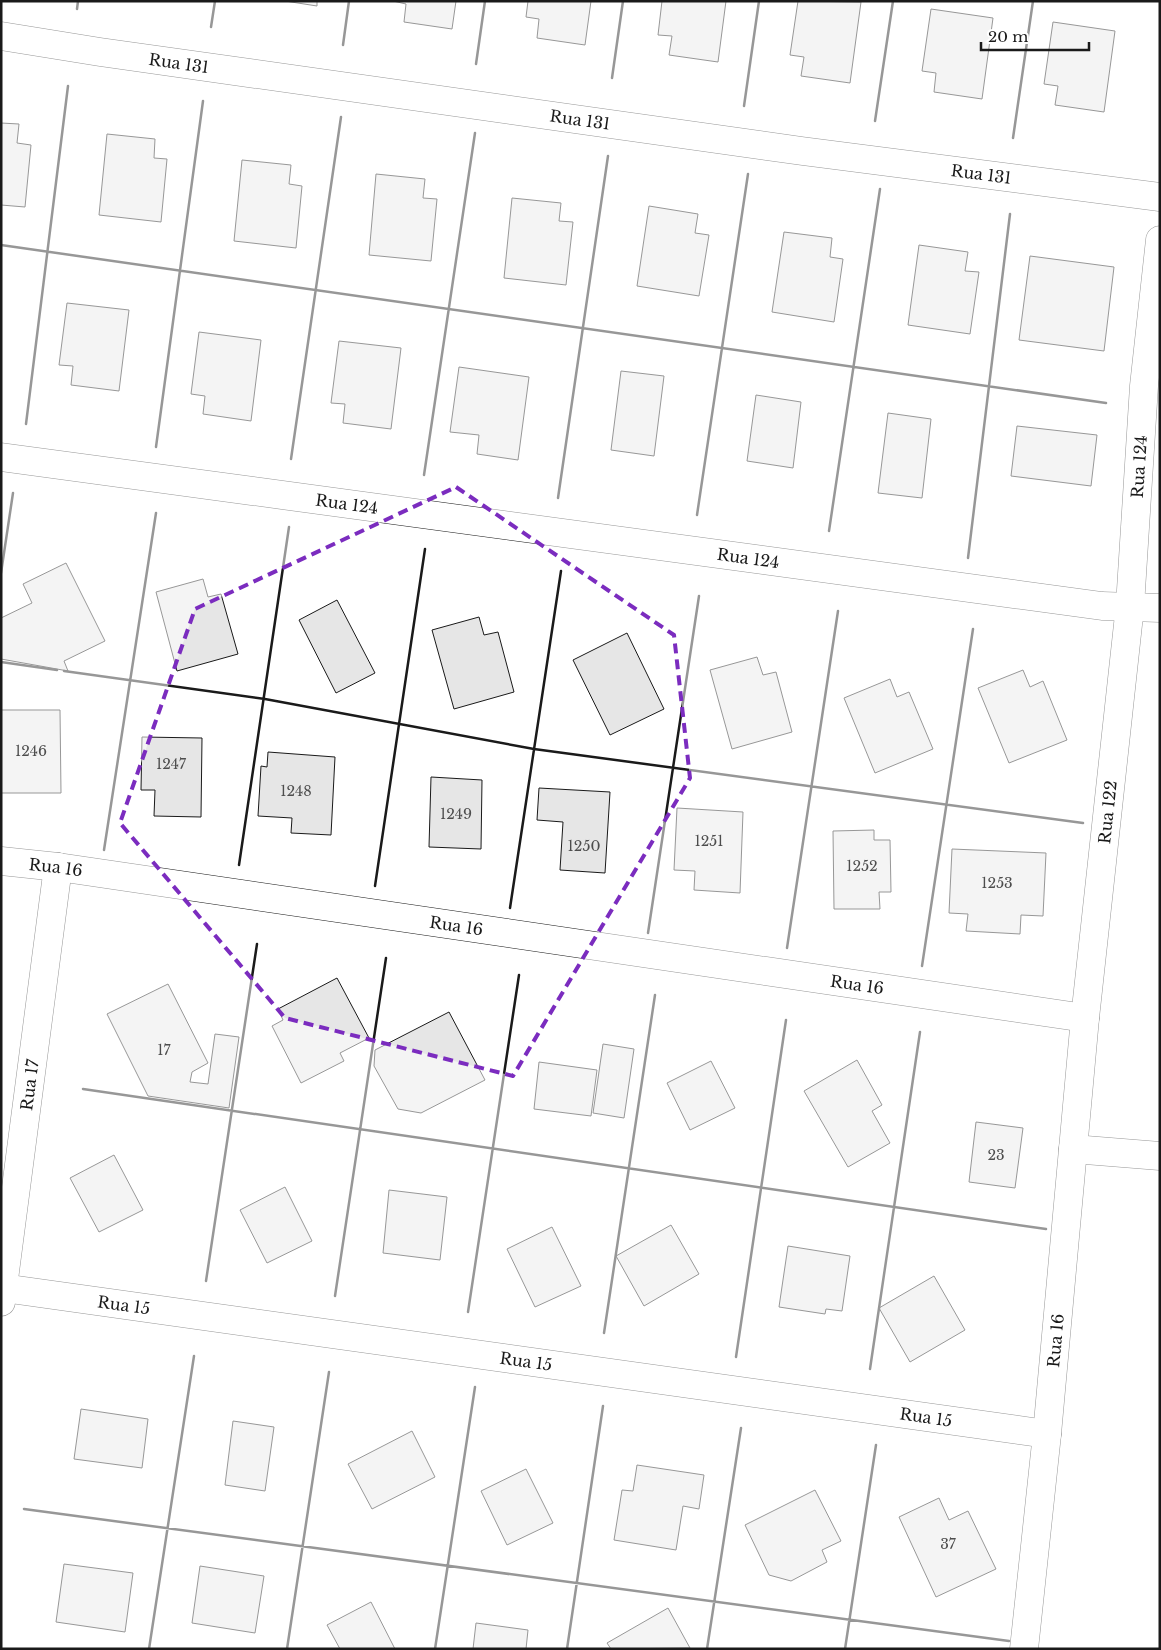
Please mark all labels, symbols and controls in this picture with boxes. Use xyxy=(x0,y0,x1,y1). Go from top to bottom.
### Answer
scale bar xyxy=(981,20,1088,52)
text: 20 m xyxy=(988,27,1028,46)
street label: Rua 131 xyxy=(147,49,210,77)
street label: Rua 131 xyxy=(548,106,611,134)
street label: Rua 131 xyxy=(950,160,1013,188)
street label: Rua 124 xyxy=(1127,435,1151,499)
street label: Rua 124 xyxy=(314,490,379,518)
street label: Rua 124 xyxy=(716,544,781,572)
house number: 1246 xyxy=(15,742,47,760)
house number: 1247 xyxy=(156,755,187,773)
street label: Rua 122 xyxy=(1094,780,1121,845)
house number: 1248 xyxy=(280,782,312,800)
house number: 1249 xyxy=(440,805,472,823)
house number: 1251 xyxy=(694,832,724,850)
house number: 1250 xyxy=(568,837,600,855)
street label: Rua 16 xyxy=(28,854,84,880)
house number: 1252 xyxy=(846,857,878,875)
house number: 1253 xyxy=(981,874,1013,892)
street label: Rua 16 xyxy=(428,912,485,939)
street label: Rua 16 xyxy=(829,971,885,998)
house number: 17 xyxy=(157,1041,172,1059)
street label: Rua 17 xyxy=(16,1057,43,1112)
house number: 23 xyxy=(987,1146,1005,1164)
street label: Rua 15 xyxy=(96,1291,151,1318)
street label: Rua 16 xyxy=(1043,1313,1068,1368)
street label: Rua 15 xyxy=(498,1348,553,1375)
street label: Rua 15 xyxy=(898,1404,954,1431)
house number: 37 xyxy=(940,1535,957,1553)

